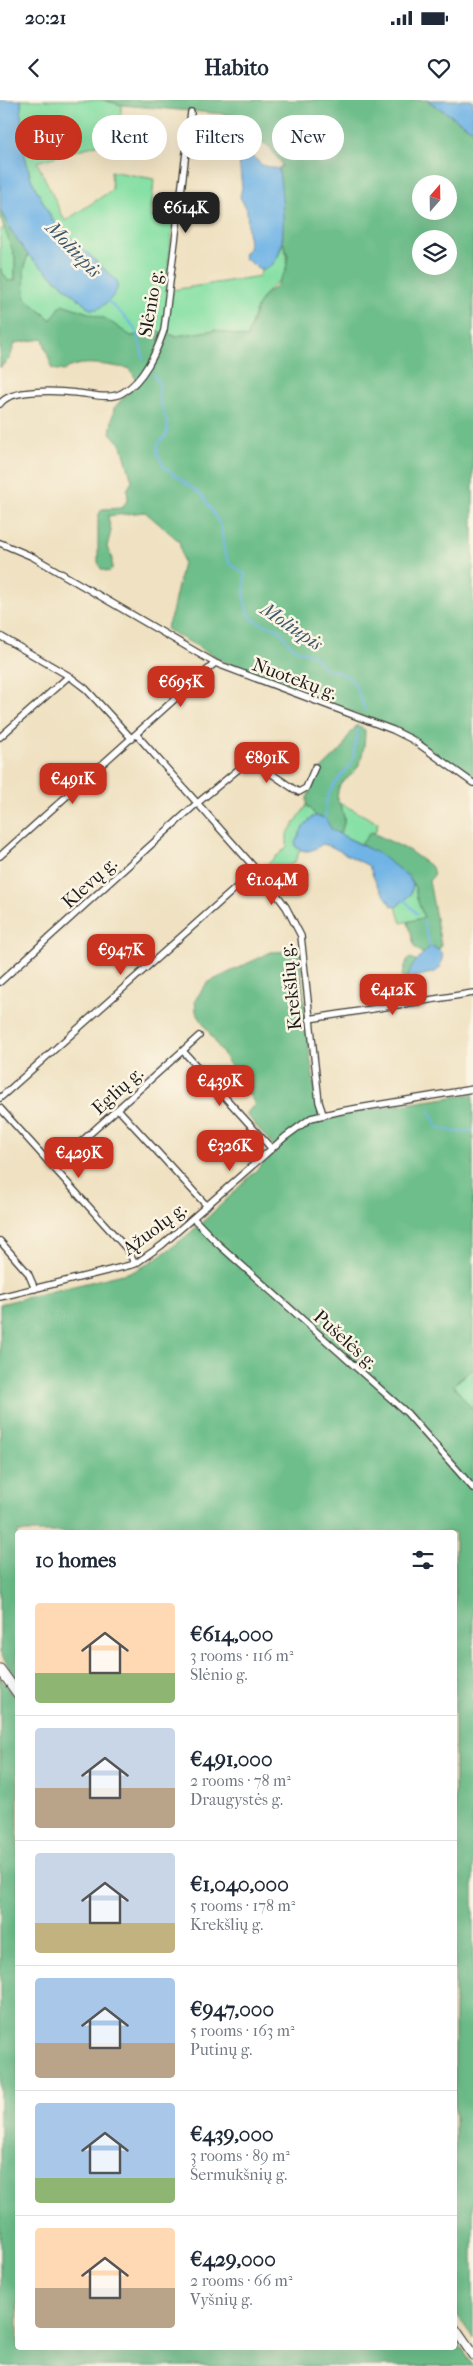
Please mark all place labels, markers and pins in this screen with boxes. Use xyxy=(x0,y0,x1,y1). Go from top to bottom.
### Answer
pin: €614K xyxy=(151,192,221,234)
pin: €695K xyxy=(146,666,216,708)
pin: €891K xyxy=(232,742,302,784)
pin: €491K xyxy=(38,762,108,805)
pin: €1.04M xyxy=(231,864,313,906)
pin: €947K xyxy=(86,934,156,976)
pin: €412K xyxy=(358,974,428,1016)
pin: €439K xyxy=(185,1064,255,1107)
pin: €326K xyxy=(195,1130,265,1172)
pin: €429K xyxy=(44,1136,114,1179)

